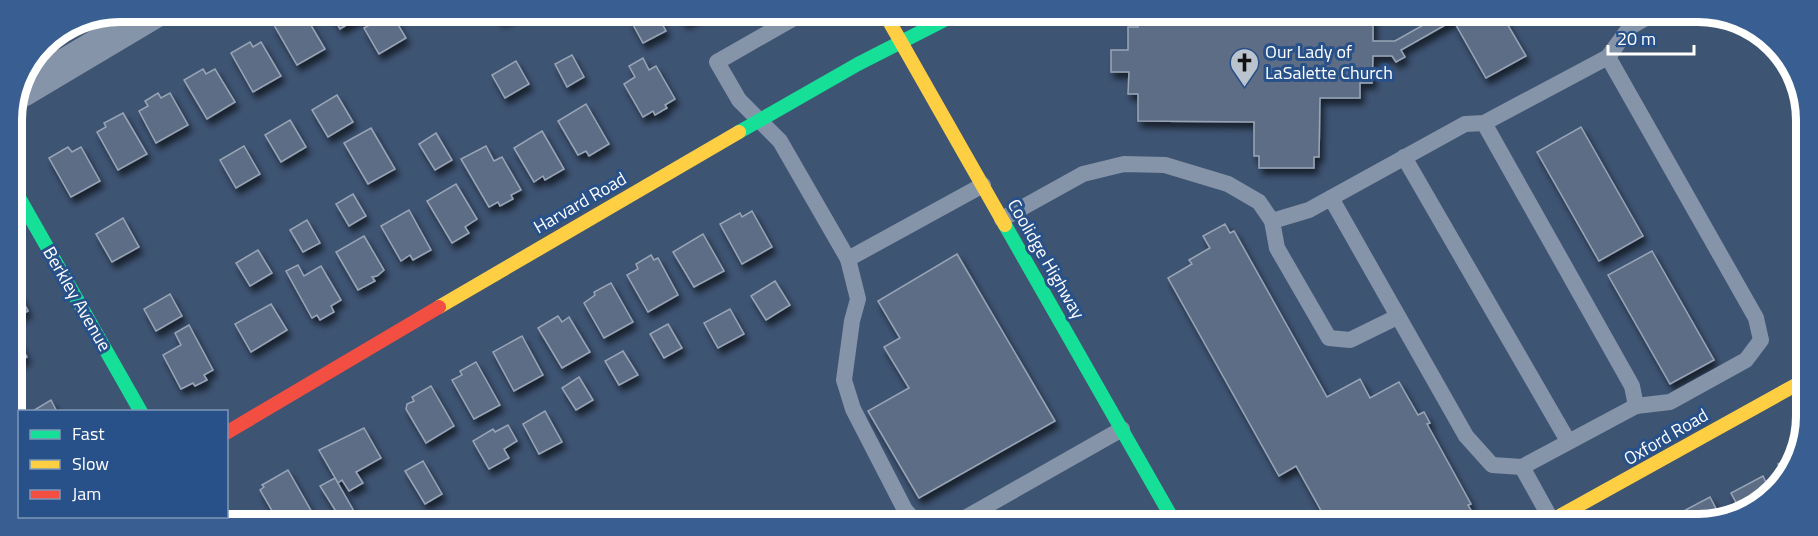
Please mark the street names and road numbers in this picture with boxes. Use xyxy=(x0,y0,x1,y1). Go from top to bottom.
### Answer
street label: Harvard Road xyxy=(528,165,631,240)
street label: Coolidge Highway xyxy=(1001,194,1092,324)
street label: Berkley Avenue xyxy=(36,241,118,356)
street label: Oxford Road xyxy=(1618,401,1713,472)

